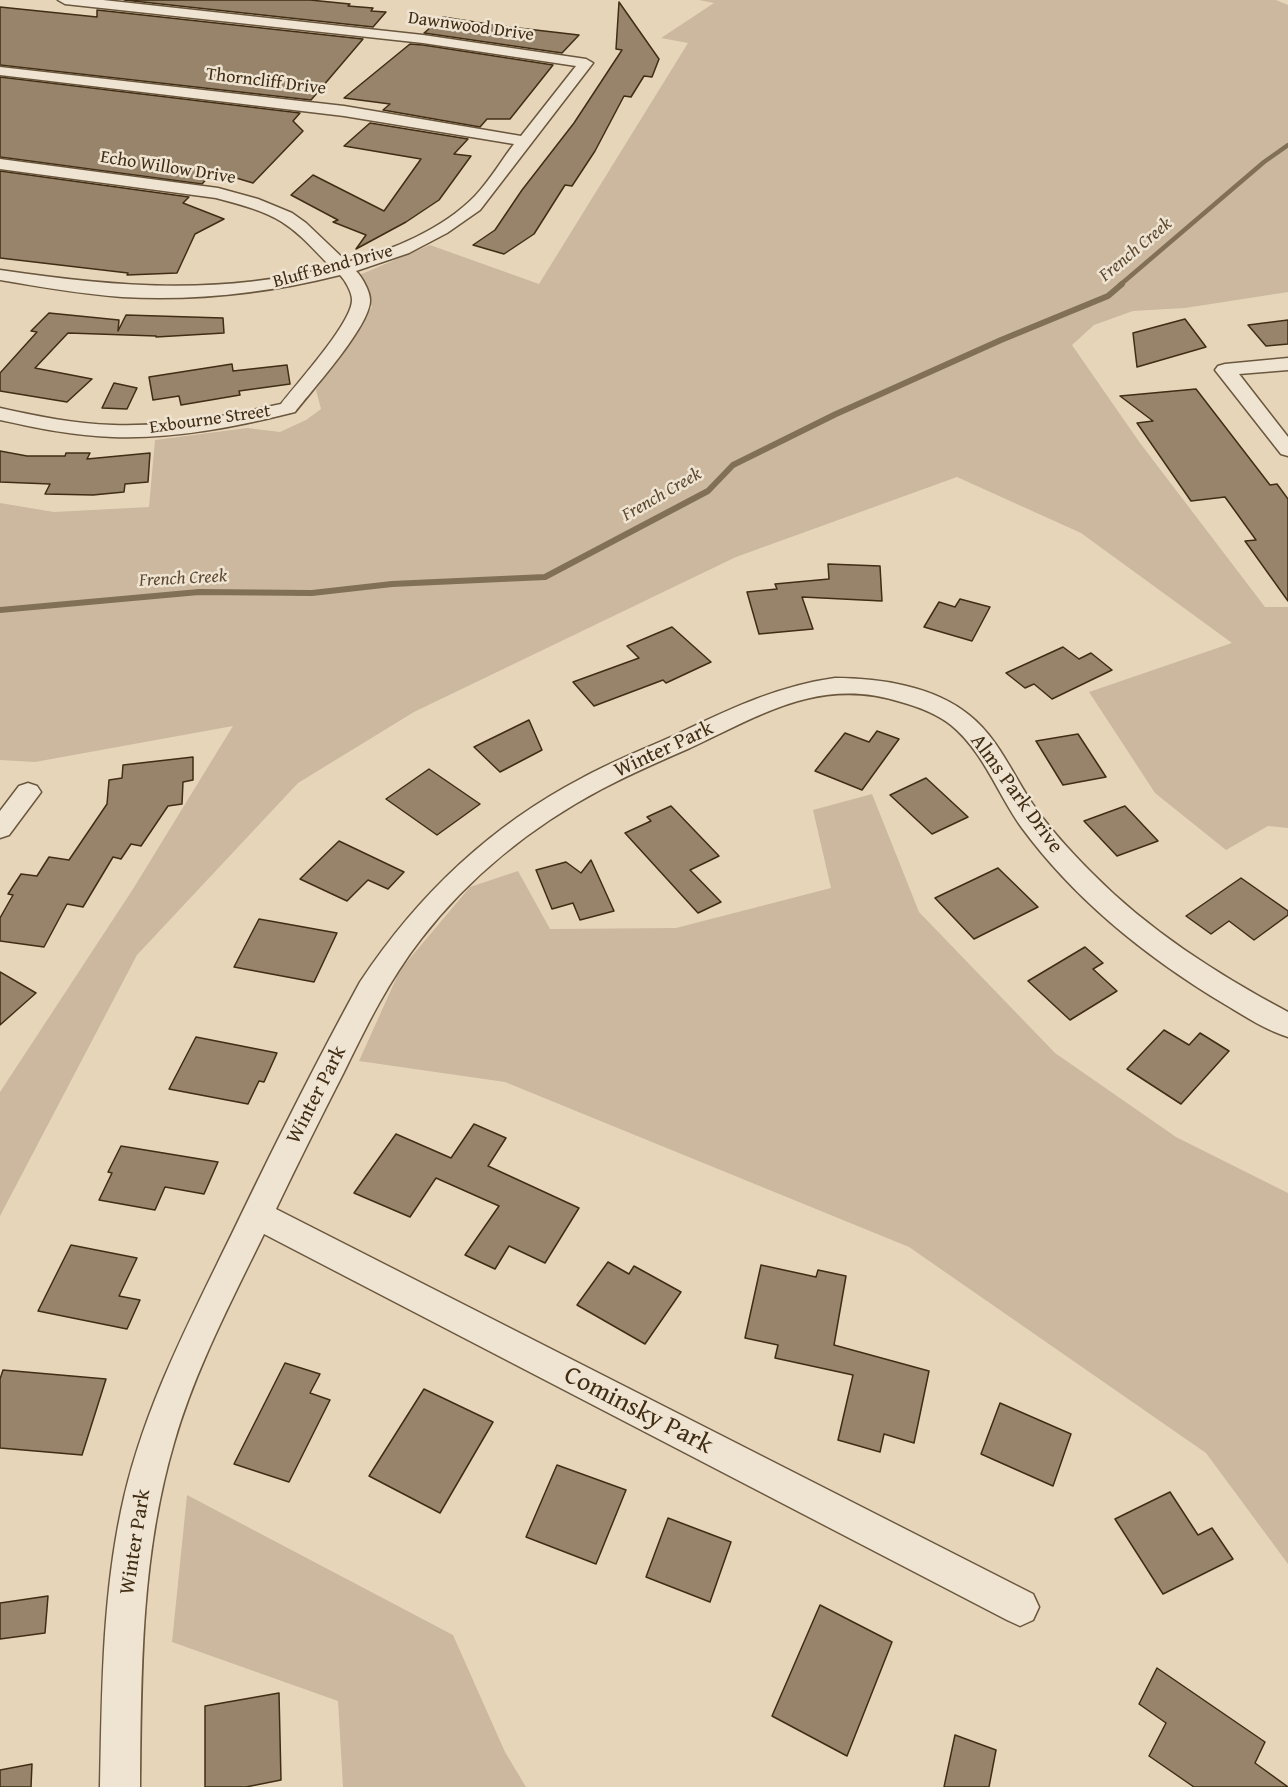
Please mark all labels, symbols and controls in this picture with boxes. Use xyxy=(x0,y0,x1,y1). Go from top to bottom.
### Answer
street label: Dawnwood Drive xyxy=(407,7,535,47)
street label: Thorncliff Drive xyxy=(205,64,327,100)
street label: Echo Willow Drive xyxy=(99,147,237,189)
water label: French Creek xyxy=(1095,213,1177,287)
street label: Bluff Bend Drive xyxy=(271,241,395,293)
street label: Exbourne Street xyxy=(148,401,272,439)
water label: French Creek xyxy=(618,464,706,526)
water label: French Creek xyxy=(138,566,228,592)
street label: Winter Park xyxy=(610,716,718,784)
street label: Alms Park Drive xyxy=(964,730,1068,858)
street label: Winter Park xyxy=(282,1042,352,1148)
street label: Cominsky Park xyxy=(558,1360,718,1462)
street label: Winter Park xyxy=(115,1487,157,1597)

